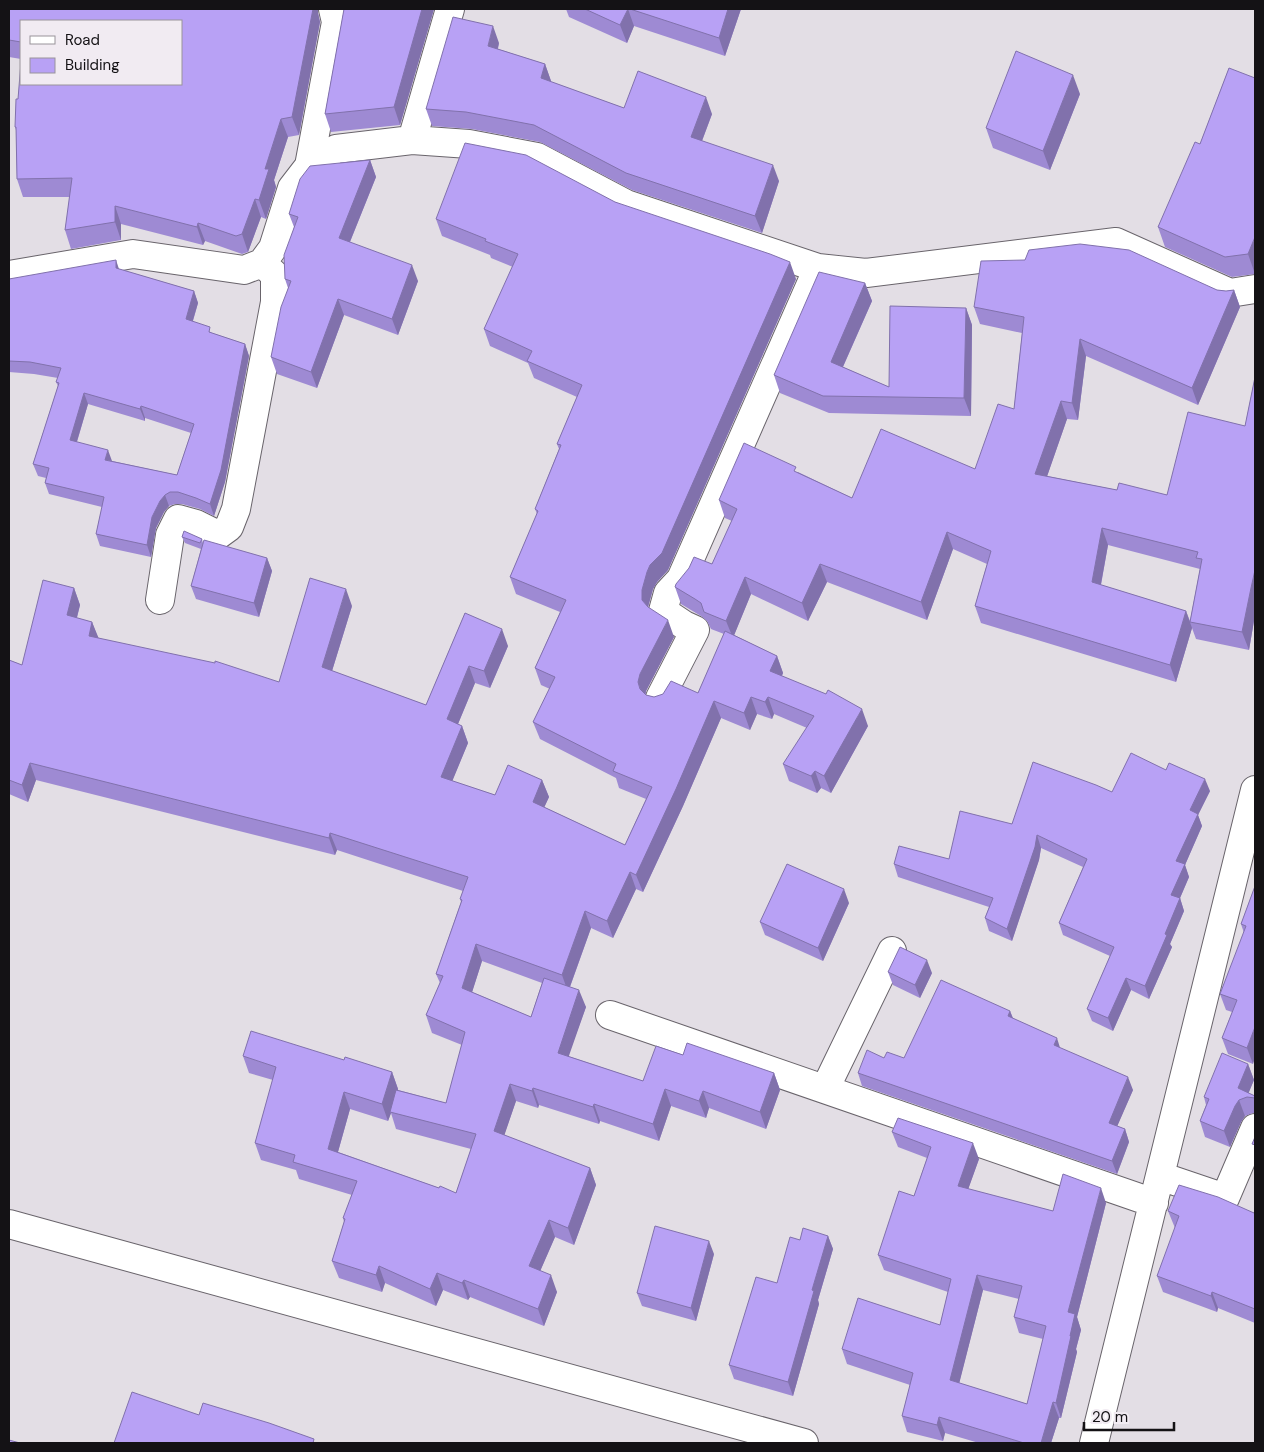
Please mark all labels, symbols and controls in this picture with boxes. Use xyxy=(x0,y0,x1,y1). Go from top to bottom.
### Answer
legend xyxy=(20,20,182,85)
text: Road xyxy=(65,30,100,50)
text: Building xyxy=(65,55,120,75)
scale bar xyxy=(1084,1400,1174,1432)
text: 20 m xyxy=(1092,1407,1128,1427)

